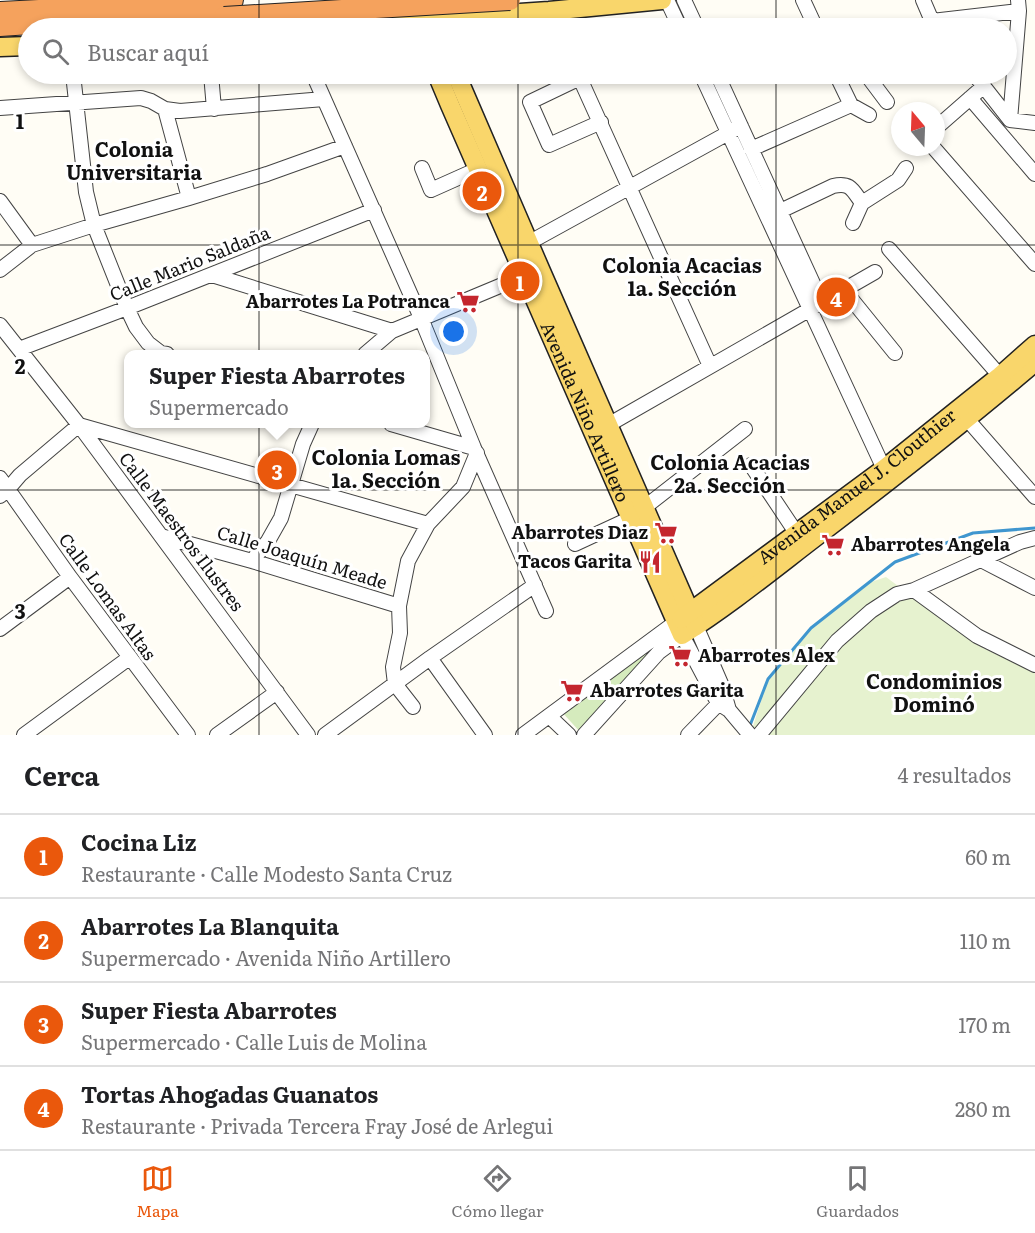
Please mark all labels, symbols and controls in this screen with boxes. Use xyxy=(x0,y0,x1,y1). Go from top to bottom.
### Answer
search box xyxy=(18,18,1017,84)
icon: search xyxy=(39,35,72,68)
text: Buscar aquí xyxy=(87,35,209,68)
north arrow xyxy=(891,102,945,156)
text: 1 xyxy=(16,105,24,135)
district label: Colonia Universitaria xyxy=(66,133,203,186)
pin: 2 xyxy=(462,168,502,213)
street label: Calle Mario Saldaña xyxy=(105,218,274,307)
district label: Colonia Acacias 1a. Sección xyxy=(602,249,762,302)
pin: 1 xyxy=(500,258,540,304)
pin: 4 xyxy=(816,274,856,320)
place label: Abarrotes La Potranca xyxy=(246,287,451,314)
supermarket icon: Abarrotes La Potranca xyxy=(455,289,481,315)
your location xyxy=(439,317,468,346)
street label: Avenida Niño Artillero xyxy=(535,317,637,506)
text: 2 xyxy=(15,350,26,380)
popup xyxy=(124,350,430,428)
text: Super Fiesta Abarrotes xyxy=(149,358,405,391)
text: Supermercado xyxy=(149,391,289,421)
street label: Avenida Manuel J. Clouthier xyxy=(751,401,961,570)
district label: Colonia Lomas 1a. Sección xyxy=(311,441,461,494)
street label: Calle Maestros Ilustres xyxy=(113,446,251,616)
district label: Colonia Acacias 2a. Sección xyxy=(650,446,810,499)
pin: 3 xyxy=(258,448,296,492)
street label: Calle Joaquín Meade xyxy=(214,518,391,595)
place label: Abarrotes Diaz xyxy=(511,518,648,545)
supermarket icon: Abarrotes Diaz xyxy=(653,520,679,546)
street label: Calle Lomas Altas xyxy=(53,527,164,665)
place label: Abarrotes Angela xyxy=(851,530,1011,557)
supermarket icon: Abarrotes Angela xyxy=(820,532,846,558)
place label: Tacos Garita xyxy=(518,547,633,574)
restaurant icon: Tacos Garita xyxy=(637,549,663,575)
text: 3 xyxy=(14,595,26,625)
place label: Abarrotes Alex xyxy=(698,641,835,668)
supermarket icon: Abarrotes Alex xyxy=(667,643,693,669)
district label: Condominios Dominó xyxy=(866,665,1002,718)
place label: Abarrotes Garita xyxy=(590,676,745,703)
supermarket icon: Abarrotes Garita xyxy=(559,678,585,704)
text: Cerca xyxy=(24,755,100,794)
text: 4 resultados xyxy=(897,759,1011,789)
text: Cocina Liz xyxy=(81,825,197,858)
text: 1 xyxy=(39,841,48,871)
text: 60 m xyxy=(965,841,1011,871)
text: Restaurante · Calle Modesto Santa Cruz xyxy=(81,858,452,888)
text: Abarrotes La Blanquita xyxy=(81,909,339,942)
text: 2 xyxy=(38,925,49,955)
text: 110 m xyxy=(960,925,1011,955)
text: Supermercado · Avenida Niño Artillero xyxy=(81,942,451,972)
text: Super Fiesta Abarrotes xyxy=(81,993,337,1026)
text: 3 xyxy=(38,1009,49,1039)
text: 170 m xyxy=(958,1009,1011,1039)
text: Supermercado · Calle Luis de Molina xyxy=(81,1026,427,1056)
text: Tortas Ahogadas Guanatos xyxy=(81,1077,378,1110)
text: 4 xyxy=(37,1093,50,1123)
text: 280 m xyxy=(955,1093,1011,1123)
text: Restaurante · Privada Tercera Fray José de Arlegui xyxy=(81,1110,553,1140)
tab: Mapa xyxy=(136,1162,179,1222)
tab: Cómo llegar xyxy=(452,1162,544,1222)
tab: Guardados xyxy=(816,1162,899,1222)

